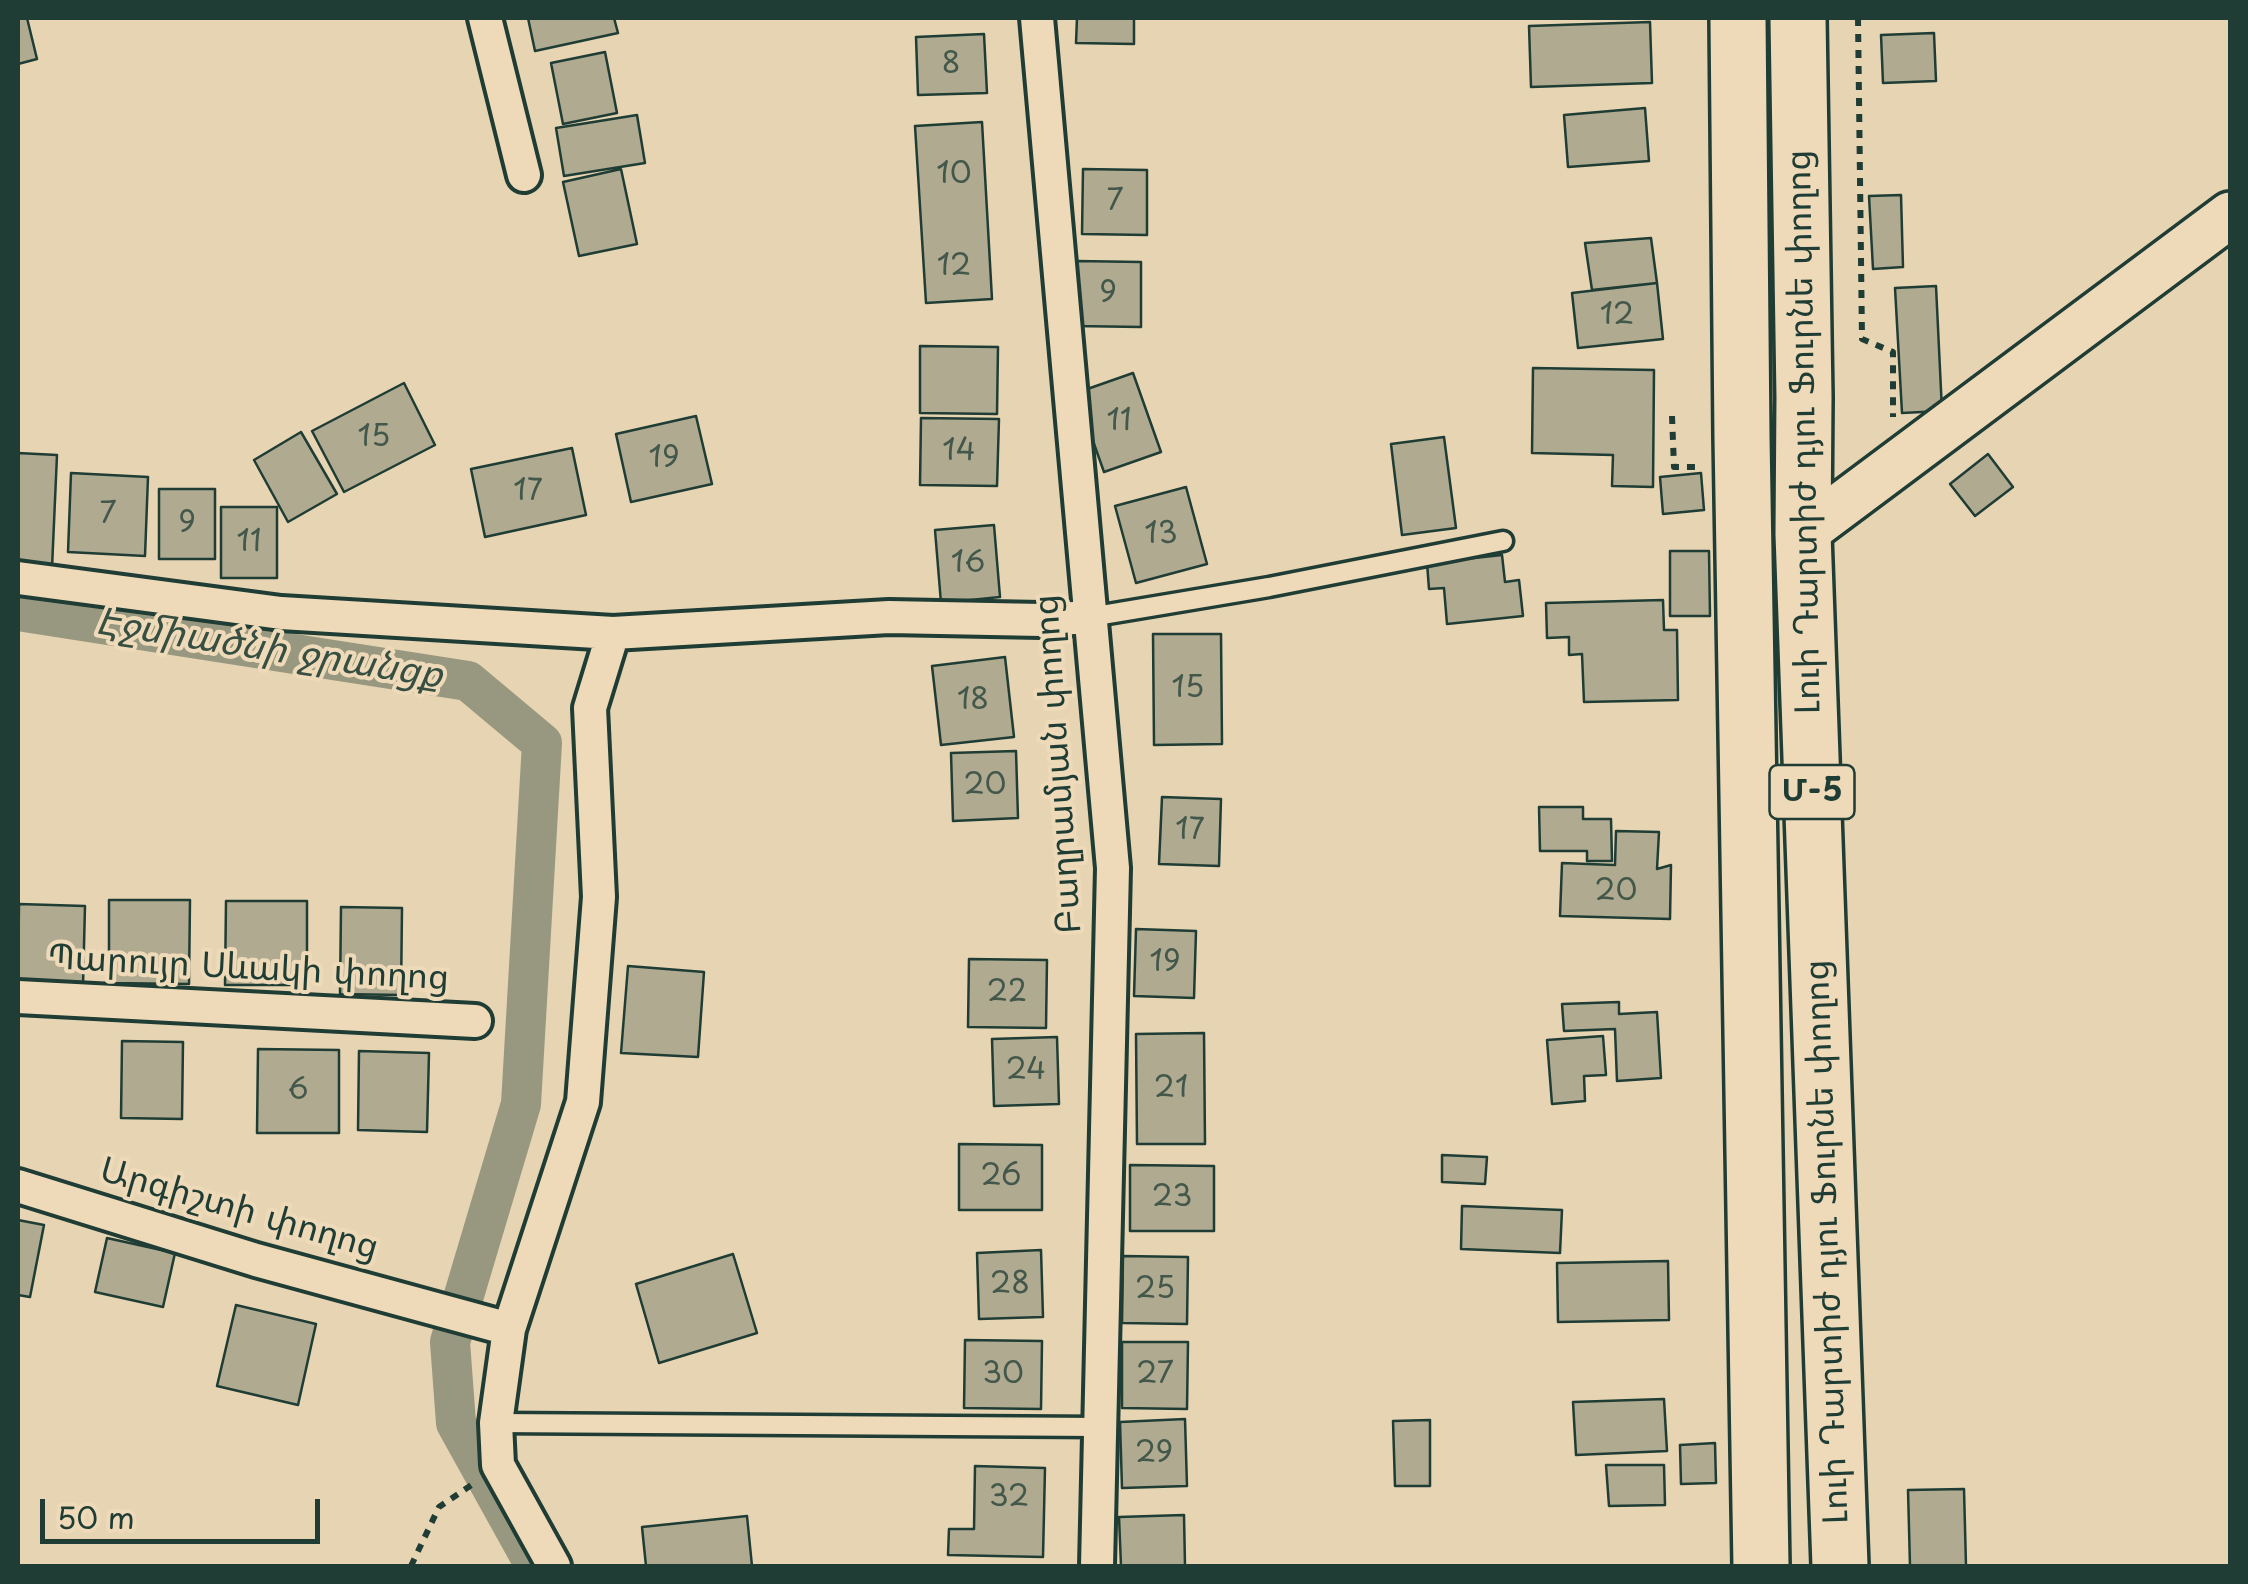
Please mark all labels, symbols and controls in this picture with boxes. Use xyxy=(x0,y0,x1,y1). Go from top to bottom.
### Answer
house number: 8 xyxy=(942,47,960,83)
street label: Լուի Դարտիժ դյու Ֆուրնե փողոց xyxy=(1779,149,1831,715)
house number: 10 xyxy=(936,157,972,193)
house number: 7 xyxy=(1106,184,1124,220)
house number: 12 xyxy=(937,249,971,285)
house number: 9 xyxy=(1099,276,1117,312)
house number: 12 xyxy=(1600,298,1634,334)
house number: 11 xyxy=(1106,404,1132,440)
house number: 15 xyxy=(358,420,390,456)
house number: 14 xyxy=(942,434,976,470)
house number: 19 xyxy=(648,441,680,477)
house number: 17 xyxy=(513,474,543,510)
house number: 7 xyxy=(99,497,117,533)
house number: 9 xyxy=(178,506,196,542)
house number: 13 xyxy=(1144,517,1178,553)
house number: 11 xyxy=(236,525,262,561)
house number: 16 xyxy=(951,546,985,582)
street label: Բաղրամյան փողոց xyxy=(1026,593,1092,935)
water label: Էջմիածնի ջրանցք xyxy=(92,600,446,700)
house number: 15 xyxy=(1172,671,1204,707)
house number: 18 xyxy=(957,683,989,719)
road number: Մ-5 xyxy=(1770,765,1854,819)
house number: 20 xyxy=(964,768,1006,804)
house number: 17 xyxy=(1175,813,1205,849)
house number: 20 xyxy=(1595,874,1637,910)
street label: Պարույր Սևակի փողոց xyxy=(46,938,450,1000)
house number: 19 xyxy=(1149,945,1181,981)
street label: Լուի Դարտիժ դյու Ֆուրնե փողոց xyxy=(1797,959,1859,1525)
house number: 22 xyxy=(987,975,1027,1011)
house number: 24 xyxy=(1006,1053,1046,1089)
house number: 21 xyxy=(1154,1071,1188,1107)
house number: 6 xyxy=(287,1073,309,1109)
street label: Արգիշտի փողոց xyxy=(95,1150,383,1270)
house number: 26 xyxy=(980,1159,1022,1195)
house number: 23 xyxy=(1152,1180,1192,1216)
house number: 28 xyxy=(990,1267,1030,1303)
house number: 25 xyxy=(1135,1272,1175,1308)
house number: 30 xyxy=(982,1357,1024,1393)
house number: 27 xyxy=(1136,1357,1174,1393)
house number: 29 xyxy=(1135,1436,1173,1472)
scale bar xyxy=(45,1479,325,1541)
house number: 32 xyxy=(989,1480,1029,1516)
text: 50 m xyxy=(57,1494,135,1539)

